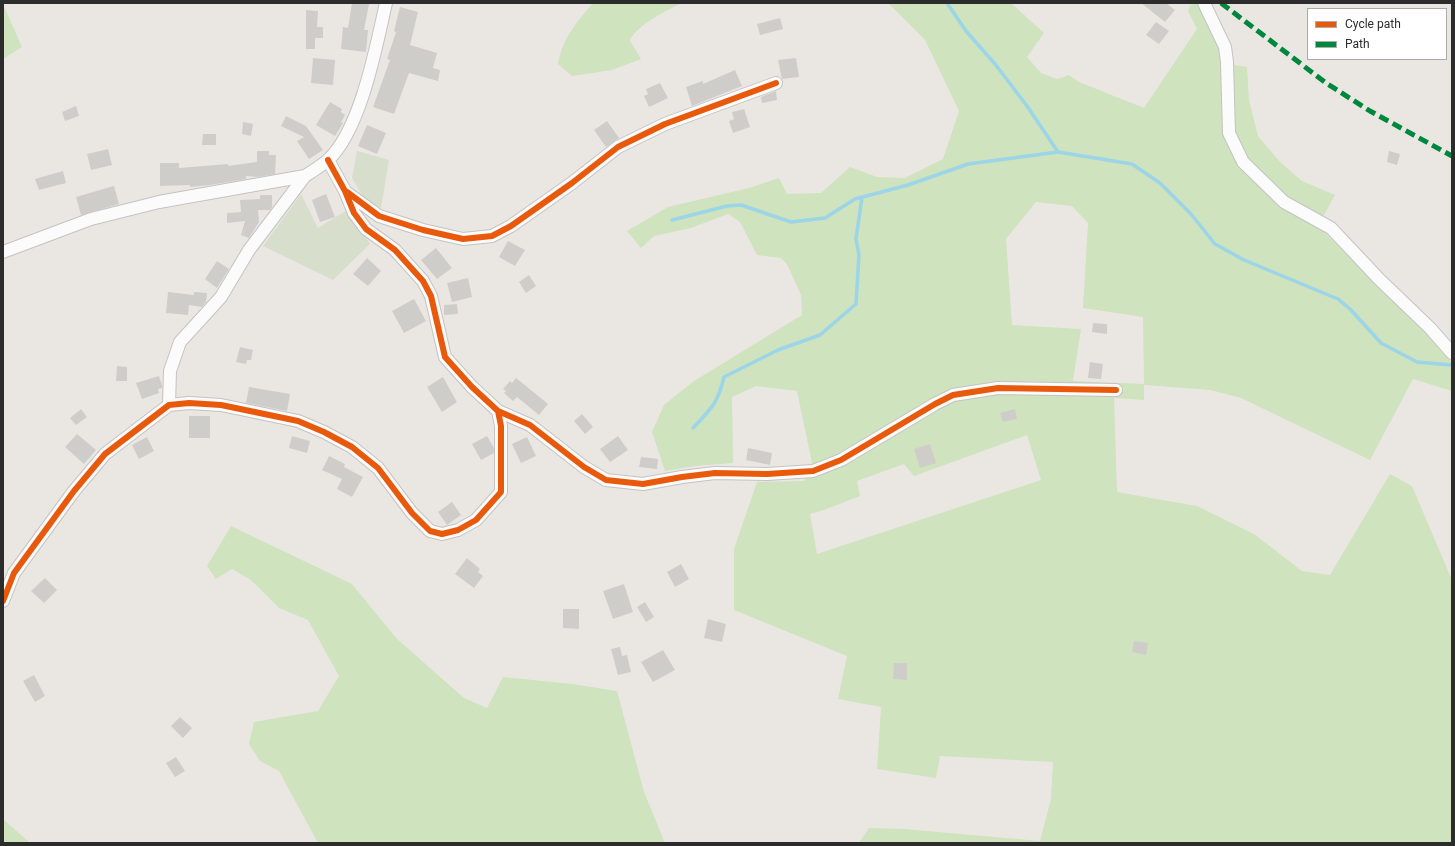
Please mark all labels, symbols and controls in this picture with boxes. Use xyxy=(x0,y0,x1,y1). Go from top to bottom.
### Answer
legend xyxy=(1307,8,1447,60)
text: Cycle path xyxy=(1345,17,1401,31)
text: Path xyxy=(1345,37,1370,51)

